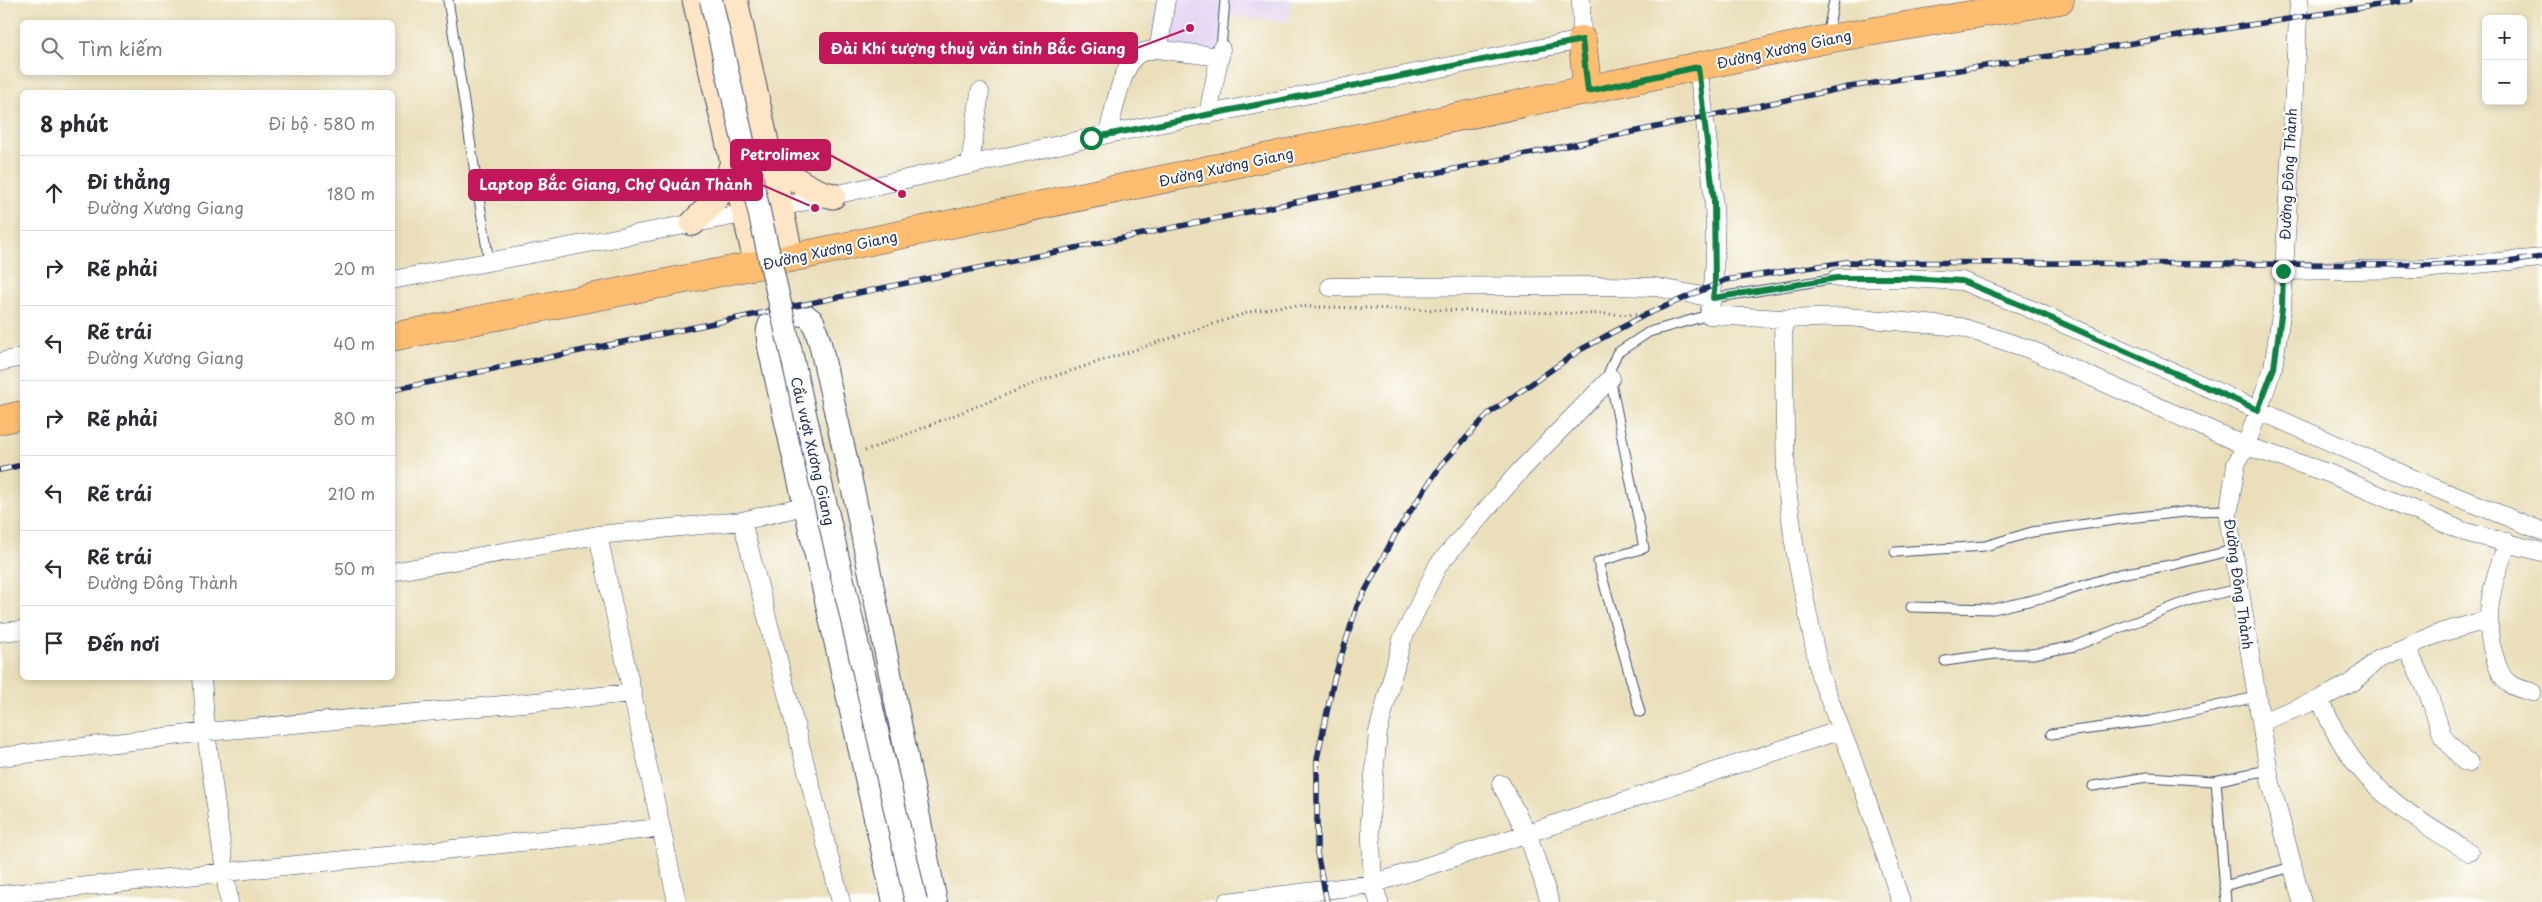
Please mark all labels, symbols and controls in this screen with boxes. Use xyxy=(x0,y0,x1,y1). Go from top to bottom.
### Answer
map controls xyxy=(2482,15,2527,105)
button: + xyxy=(2482,15,2527,60)
search box xyxy=(20,20,395,75)
street label: Đường Xương Giang xyxy=(1715,24,1853,74)
callout: Đài Khí tượng thuỷ văn tỉnh Bắc Giang xyxy=(820,33,1137,63)
icon: search xyxy=(38,34,66,62)
text: Tìm kiếm xyxy=(78,34,163,62)
text: Đài Khí tượng thuỷ văn tỉnh Bắc Giang xyxy=(831,36,1125,59)
button: − xyxy=(2482,60,2527,105)
text: 8 phút xyxy=(40,107,109,139)
street label: Đường Đông Thành xyxy=(2274,108,2302,240)
text: Đi bộ · 580 m xyxy=(268,111,375,135)
route start xyxy=(1080,127,1103,150)
callout: Petrolimex xyxy=(731,140,830,170)
text: Petrolimex xyxy=(740,142,820,165)
street label: Đường Xương Giang xyxy=(1157,142,1295,192)
text: Đi thẳng xyxy=(87,167,170,195)
callout: Laptop Bắc Giang, Chợ Quán Thành xyxy=(469,170,762,200)
text: Laptop Bắc Giang, Chợ Quán Thành xyxy=(480,172,753,195)
icon: ahead xyxy=(40,179,68,207)
text: 180 m xyxy=(327,181,375,205)
text: Đường Xương Giang xyxy=(87,195,244,219)
street label: Đường Xương Giang xyxy=(761,225,899,275)
icon: right xyxy=(40,254,68,282)
text: Rẽ phải xyxy=(87,254,158,282)
text: 20 m xyxy=(334,256,375,280)
route end xyxy=(2272,260,2295,283)
text: Rẽ trái xyxy=(87,317,152,345)
icon: left xyxy=(40,329,68,357)
text: 40 m xyxy=(333,331,375,355)
text: Đường Xương Giang xyxy=(87,345,244,369)
street label: Cầu vượt Xương Giang xyxy=(786,375,840,527)
icon: right xyxy=(40,404,68,432)
text: Rẽ phải xyxy=(87,404,158,432)
text: 80 m xyxy=(333,406,375,430)
icon: left xyxy=(40,479,68,507)
text: Rẽ trái xyxy=(87,479,152,507)
text: 210 m xyxy=(327,481,375,505)
street label: Đường Đông Thành xyxy=(2219,517,2259,651)
text: Rẽ trái xyxy=(87,542,152,570)
icon: left xyxy=(40,554,68,582)
text: 50 m xyxy=(334,556,375,580)
text: Đường Đông Thành xyxy=(87,570,238,594)
icon: arrive xyxy=(40,629,68,657)
text: Đến nơi xyxy=(87,629,160,657)

